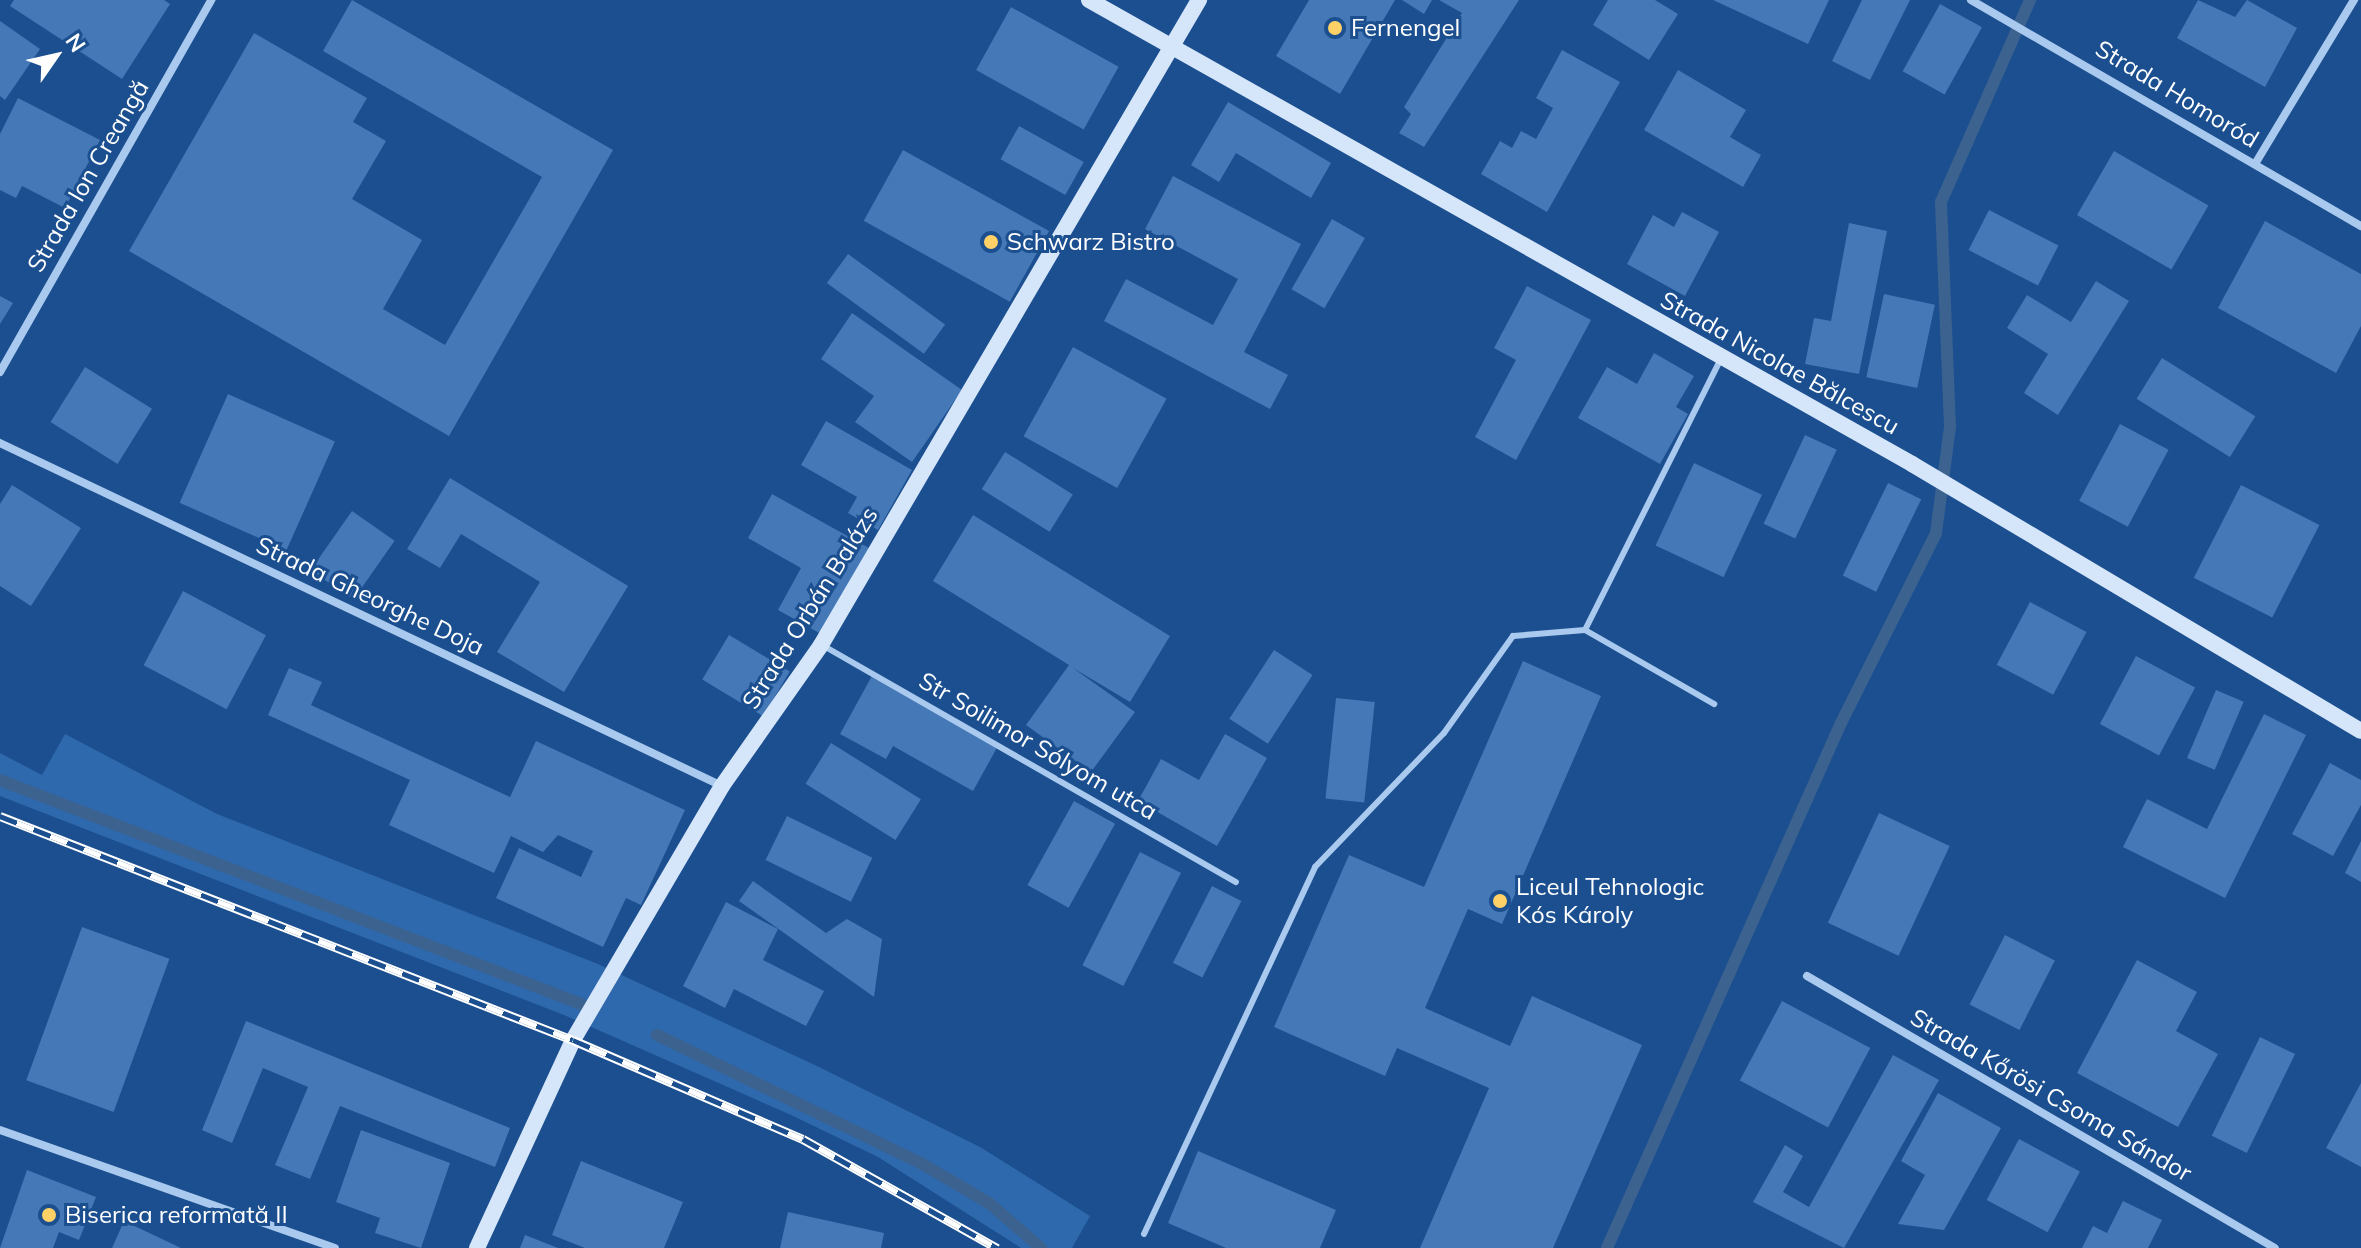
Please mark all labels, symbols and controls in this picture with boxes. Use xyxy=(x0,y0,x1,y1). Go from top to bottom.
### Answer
place label: Fernengel xyxy=(1351,14,1460,42)
north arrow xyxy=(16,16,96,96)
marker: Fernengel xyxy=(1326,19,1344,37)
text: N xyxy=(60,28,92,57)
street label: Strada Homoród xyxy=(2090,34,2264,154)
street label: Strada Ion Creangă xyxy=(21,75,155,277)
place label: Schwarz Bistro xyxy=(1007,228,1175,256)
marker: Schwarz Bistro xyxy=(982,233,1000,251)
street label: Strada Nicolae Bălcescu xyxy=(1656,285,1904,441)
street label: Strada Orbán Balázs xyxy=(736,502,884,714)
street label: Strada Gheorghe Doja xyxy=(252,531,488,661)
street label: Str Soilimor Sólyom utca xyxy=(914,666,1162,826)
place label: Liceul Tehnologic Kós Károly xyxy=(1516,873,1704,929)
marker: Liceul Tehnologic Kós Károly xyxy=(1491,892,1509,910)
street label: Strada Kőrösi Csoma Sándor xyxy=(1905,1003,2197,1187)
place label: Biserica reformată II xyxy=(65,1201,288,1229)
marker: Biserica reformată II xyxy=(40,1206,58,1224)

